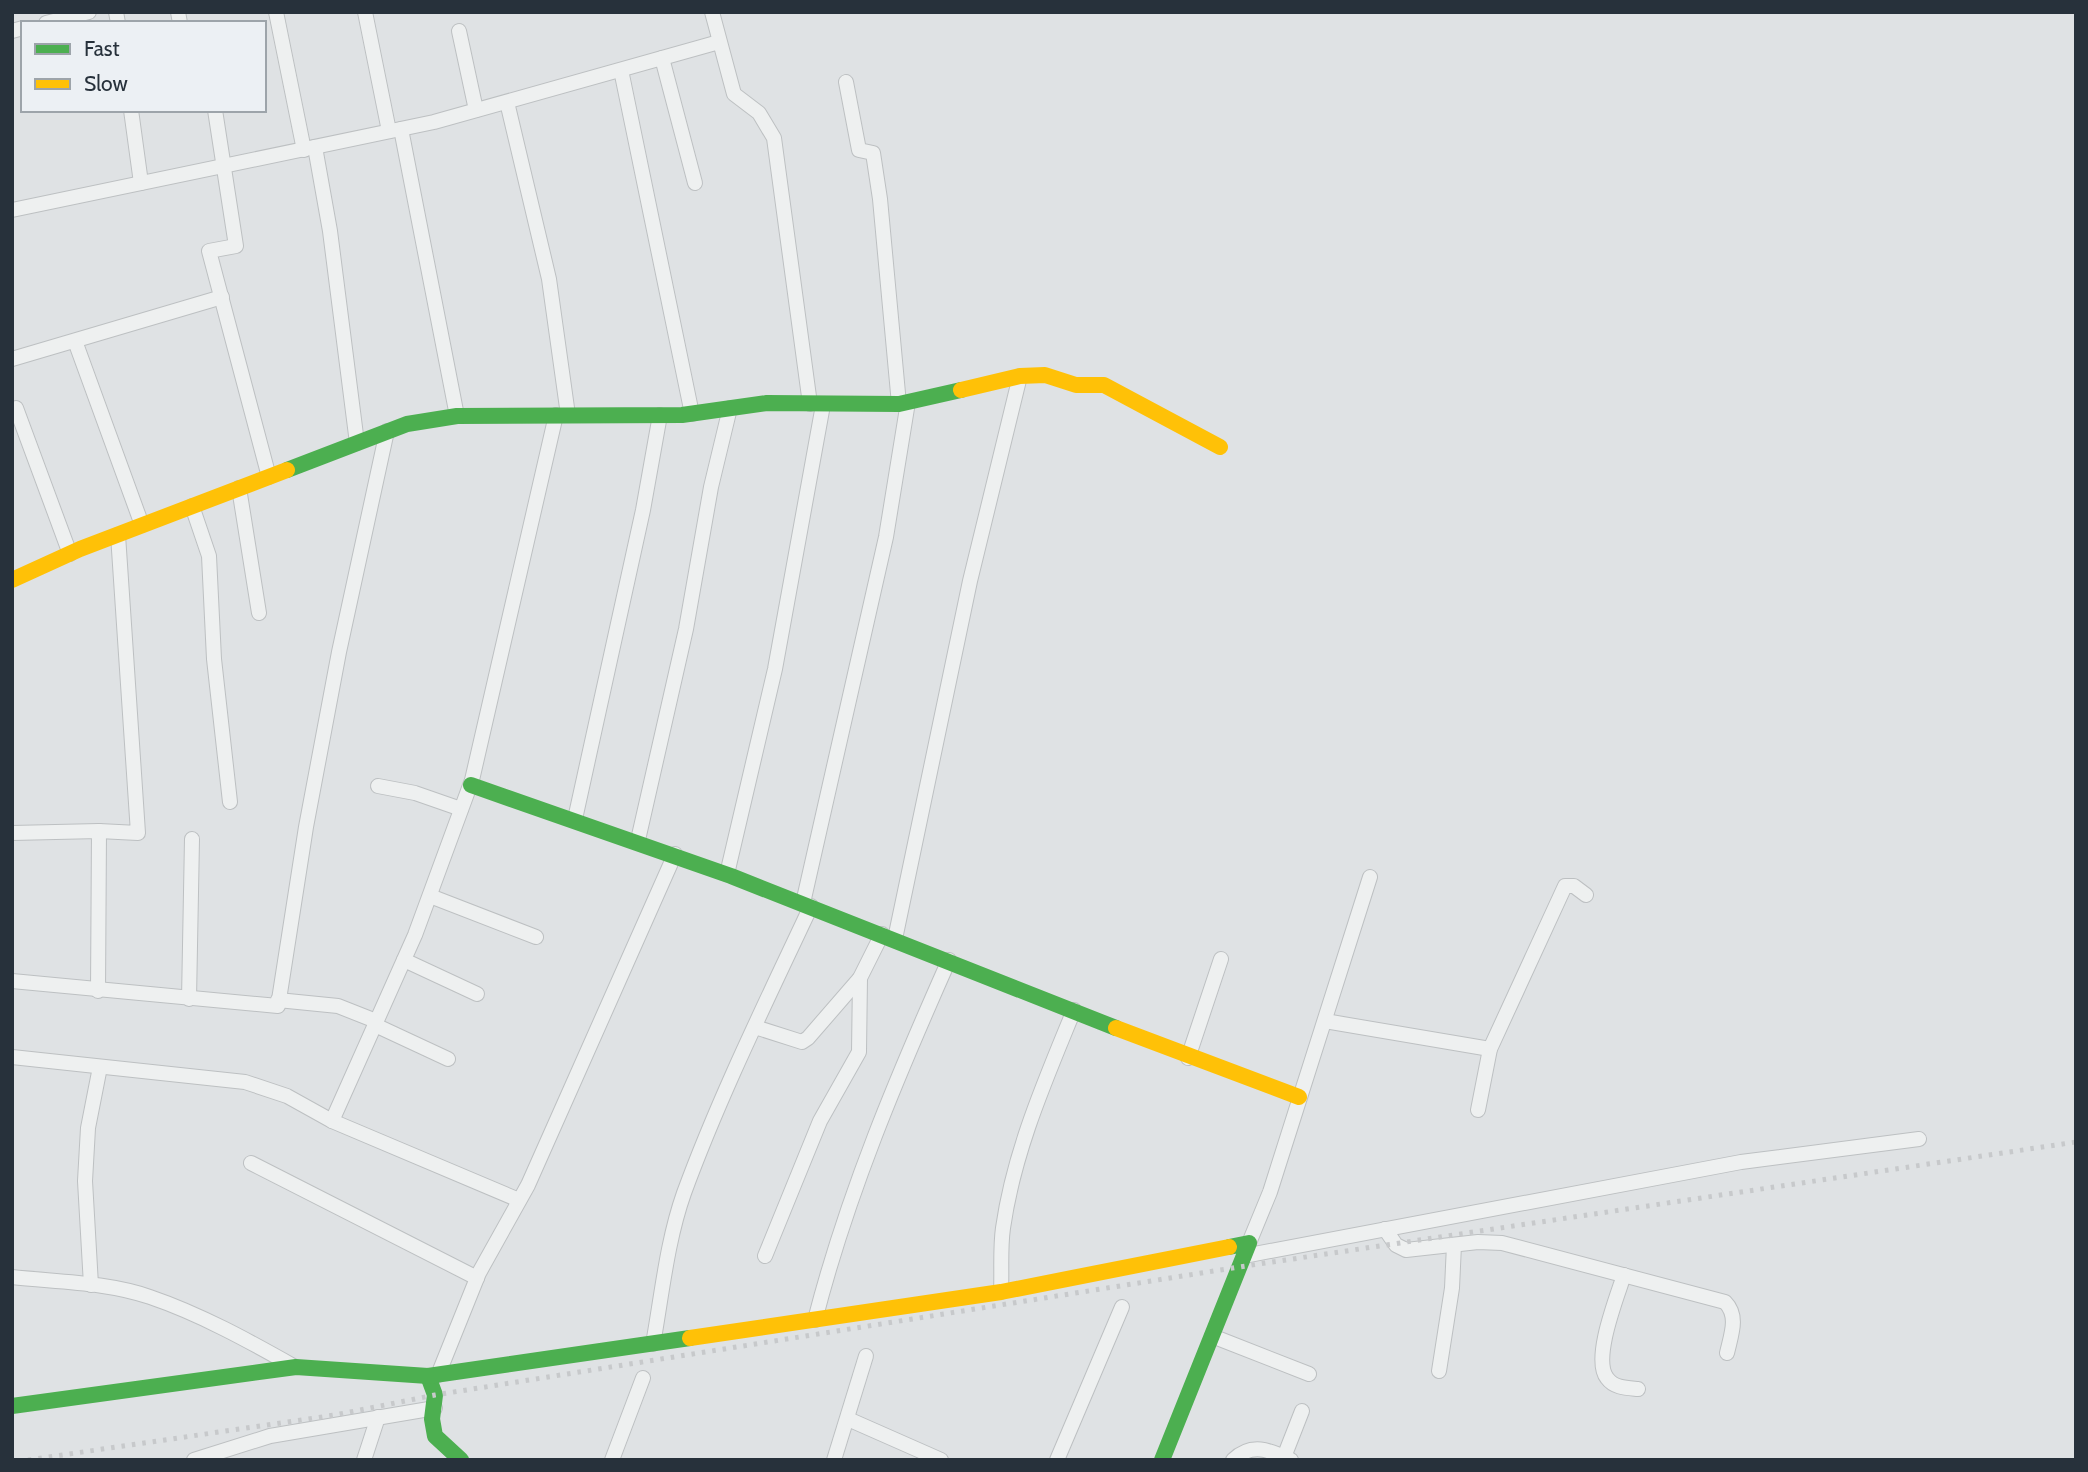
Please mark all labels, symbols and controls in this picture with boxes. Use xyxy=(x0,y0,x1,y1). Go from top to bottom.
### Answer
legend xyxy=(21,21,266,112)
text: Fast xyxy=(84,36,120,61)
text: Slow xyxy=(84,71,128,96)

